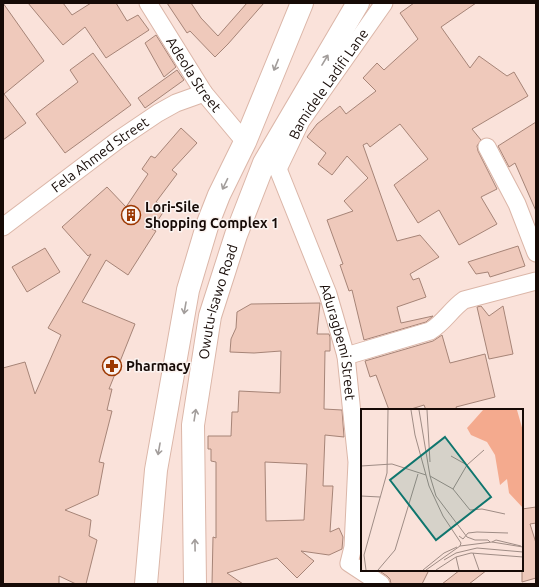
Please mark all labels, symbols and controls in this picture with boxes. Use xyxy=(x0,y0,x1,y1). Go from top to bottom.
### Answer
street label: Bamidele Ladifi Lane xyxy=(285,26,371,142)
street label: Adeola Street xyxy=(163,34,225,116)
one-way arrow xyxy=(321,54,329,66)
one-way arrow xyxy=(272,59,280,71)
street label: Fela Ahmed Street xyxy=(48,113,152,196)
one-way arrow xyxy=(221,178,228,190)
place label: Lori-Sile Shopping Complex 1 xyxy=(145,199,279,231)
building icon: Lori-Sile Shopping Complex 1 xyxy=(120,204,142,226)
street label: Owutu-Isawo Road xyxy=(195,242,241,360)
street label: Aduragbemi Street xyxy=(317,281,359,401)
one-way arrow xyxy=(181,301,189,314)
pharmacy icon: Pharmacy xyxy=(101,355,123,377)
place label: Pharmacy xyxy=(126,358,191,374)
one-way arrow xyxy=(191,409,199,422)
inset map xyxy=(361,409,523,571)
one-way arrow xyxy=(155,442,163,455)
one-way arrow xyxy=(191,539,199,552)

